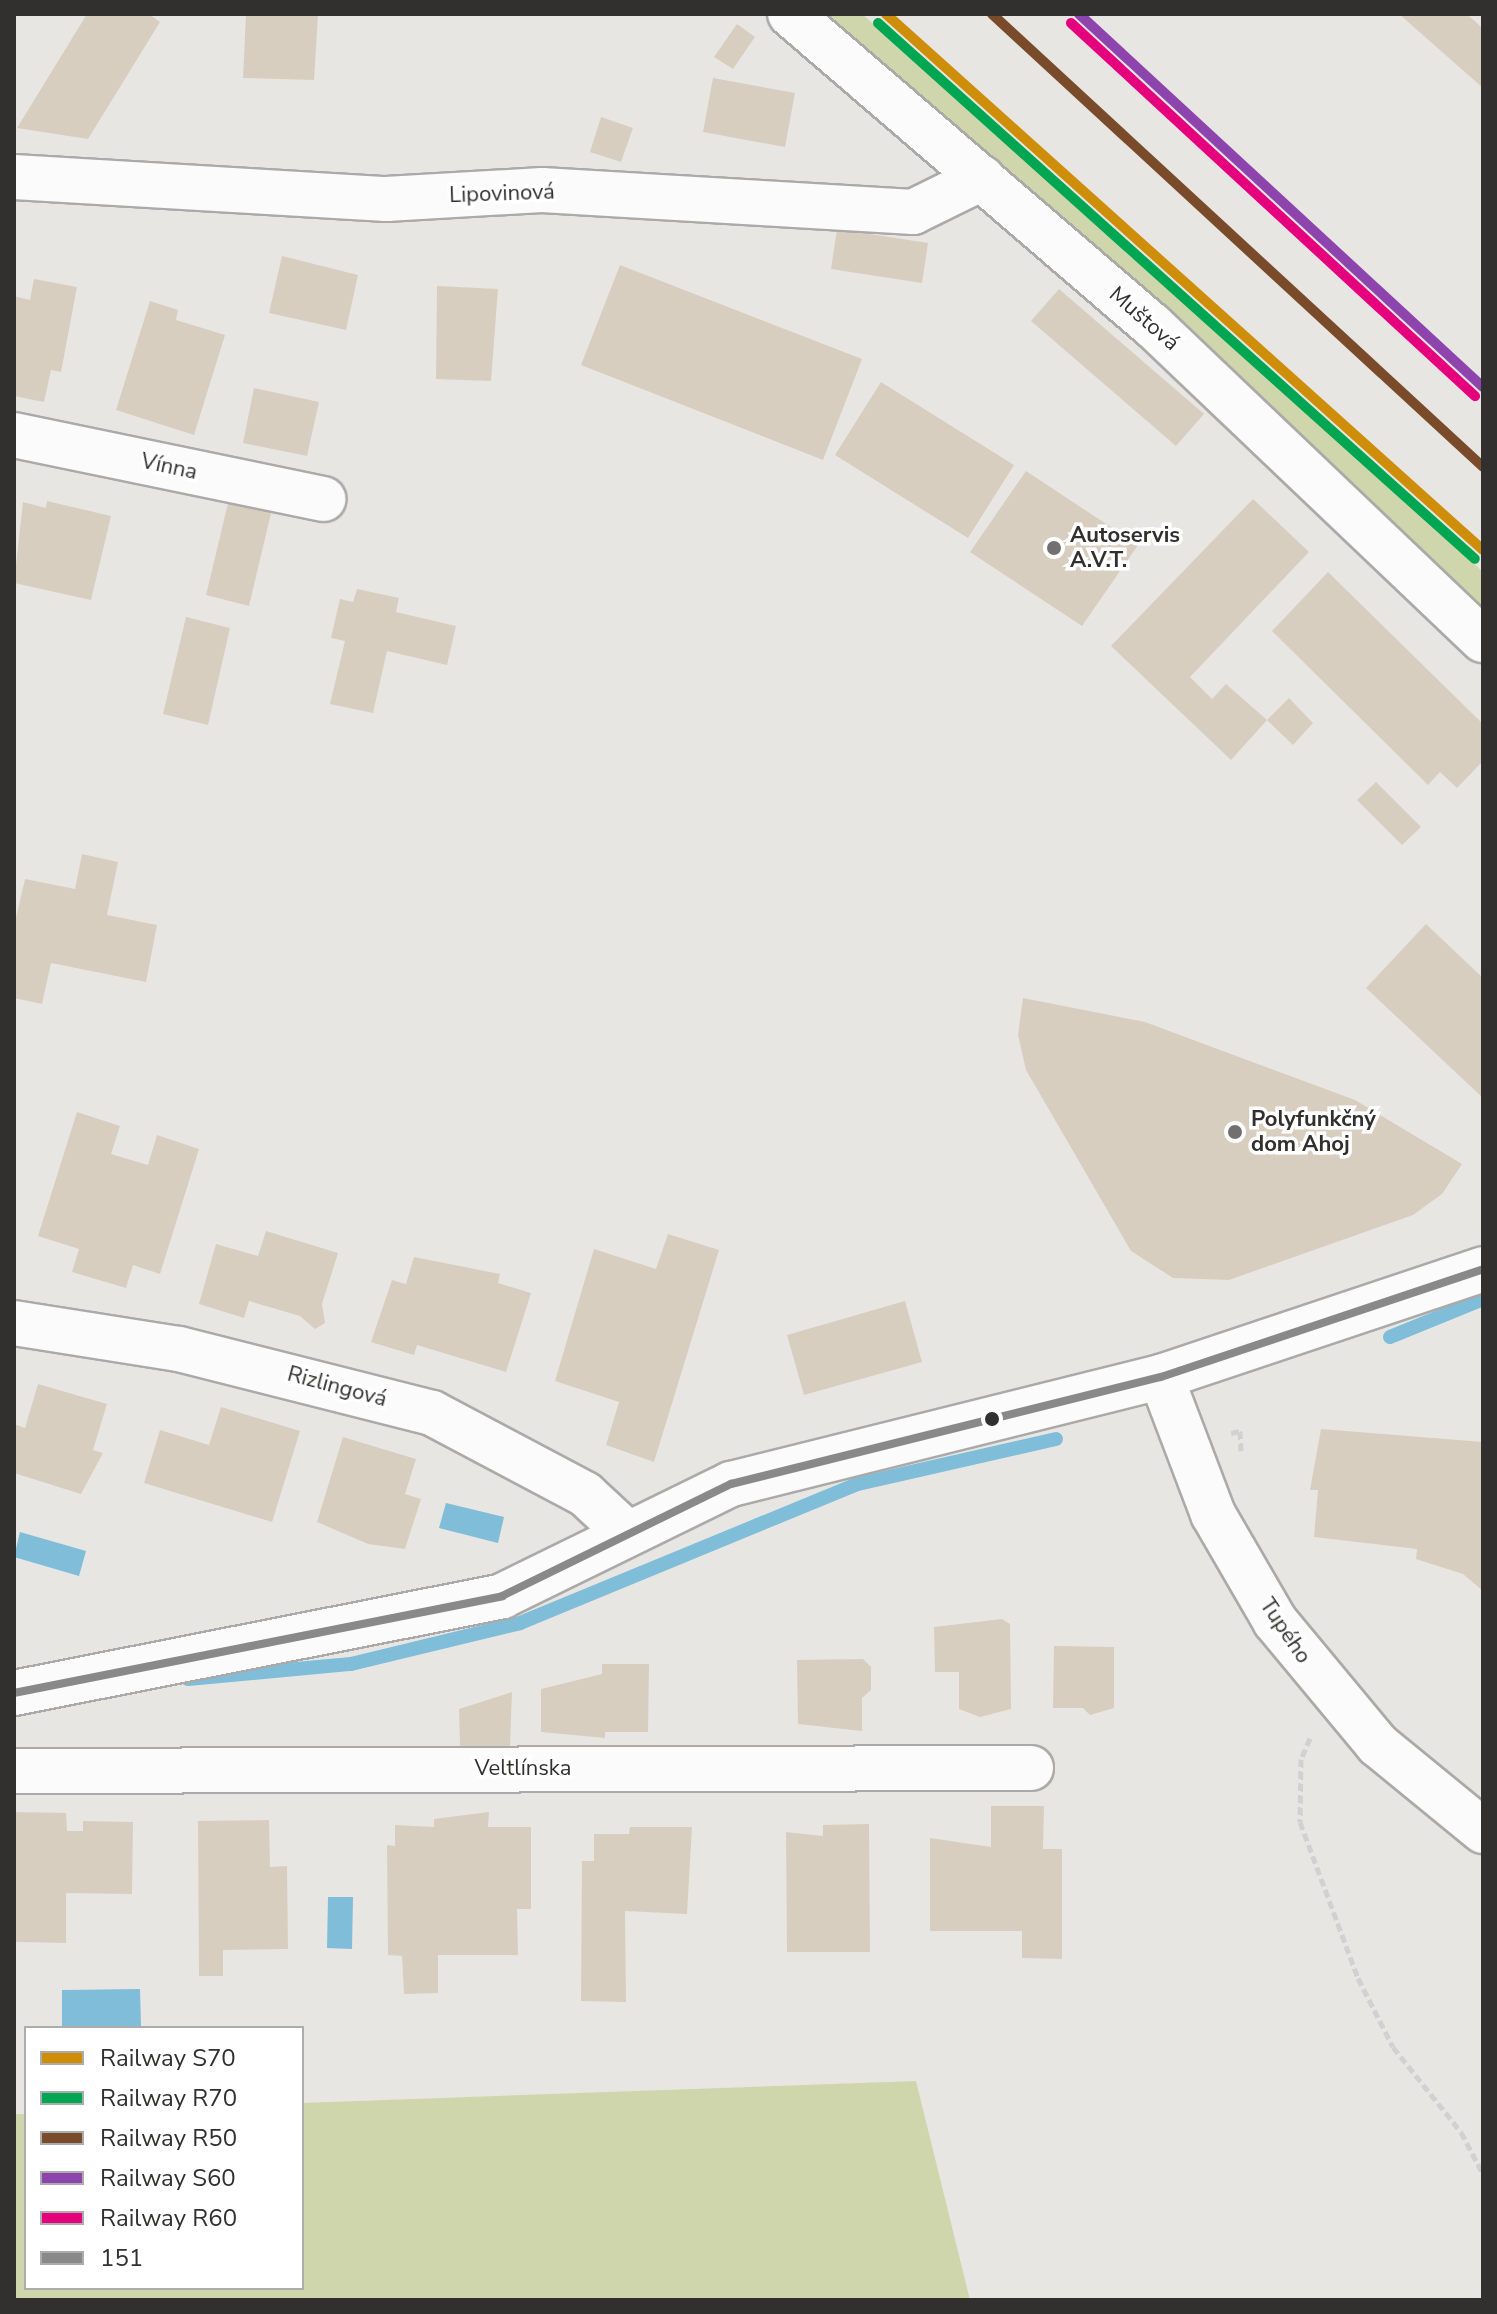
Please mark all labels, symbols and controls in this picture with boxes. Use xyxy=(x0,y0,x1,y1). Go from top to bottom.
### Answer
street label: Lipovinová xyxy=(449,179,555,209)
street label: Muštová xyxy=(1104,281,1184,357)
street label: Vínna xyxy=(138,448,200,486)
place label: Autoservis A.V.T. xyxy=(1070,522,1180,574)
marker: Autoservis A.V.T. xyxy=(1045,539,1063,557)
place label: Polyfunkčný dom Ahoj xyxy=(1251,1106,1376,1158)
marker: Polyfunkčný dom Ahoj xyxy=(1226,1123,1244,1141)
street label: Rizlingová xyxy=(284,1361,390,1413)
unlabelled marker xyxy=(984,1411,1000,1427)
street label: Tupého xyxy=(1254,1593,1316,1669)
street label: Veltlínska xyxy=(475,1756,571,1782)
legend xyxy=(24,2026,304,2290)
text: Railway S70 xyxy=(100,2042,236,2074)
text: Railway R70 xyxy=(100,2082,237,2114)
text: Railway R50 xyxy=(100,2122,237,2154)
text: Railway S60 xyxy=(100,2162,236,2194)
text: Railway R60 xyxy=(100,2202,237,2234)
text: 151 xyxy=(100,2242,143,2274)

